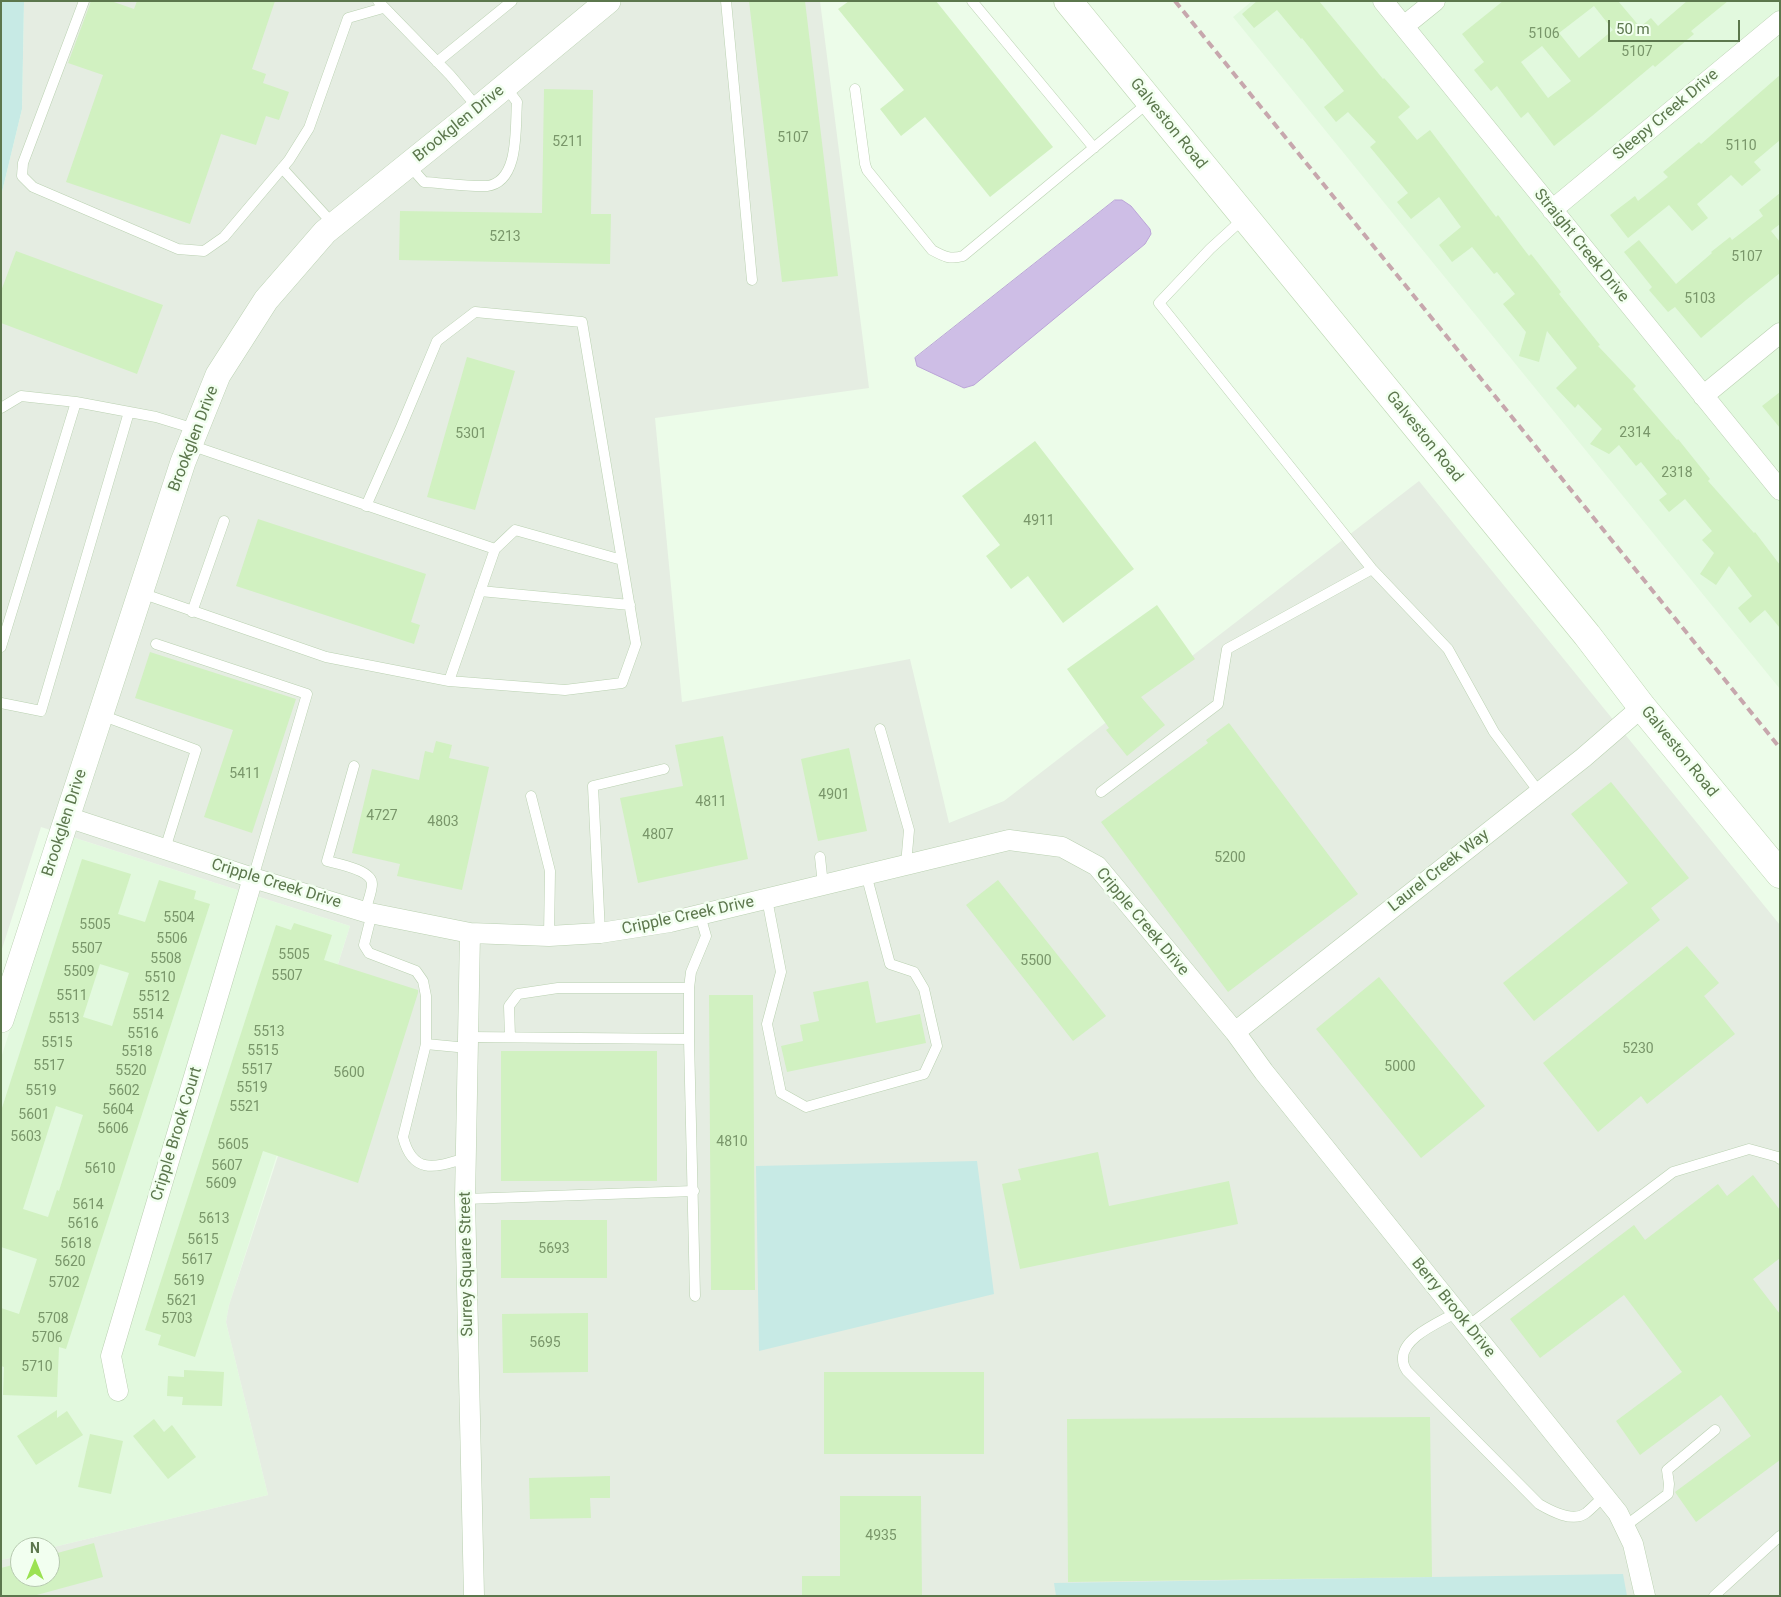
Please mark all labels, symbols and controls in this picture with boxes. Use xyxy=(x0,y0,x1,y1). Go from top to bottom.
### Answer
scale bar xyxy=(1611,10,1744,42)
text: 50 m xyxy=(1616,20,1650,38)
house number: 5106 xyxy=(1528,26,1560,42)
house number: 5107 xyxy=(1621,44,1653,60)
street label: Sleepy Creek Drive xyxy=(1609,65,1723,165)
street label: Galveston Road xyxy=(1125,75,1211,173)
street label: Brookglen Drive xyxy=(410,81,508,167)
house number: 5107 xyxy=(777,130,809,146)
house number: 5211 xyxy=(552,134,584,150)
house number: 5110 xyxy=(1725,138,1757,154)
street label: Straight Creek Drive xyxy=(1529,186,1633,306)
house number: 5213 xyxy=(489,229,521,245)
house number: 5107 xyxy=(1731,249,1763,265)
house number: 5103 xyxy=(1684,291,1716,307)
street label: Brookglen Drive xyxy=(165,383,223,495)
street label: Galveston Road xyxy=(1381,388,1467,486)
house number: 2314 xyxy=(1619,425,1651,441)
house number: 5301 xyxy=(455,426,487,442)
house number: 2318 xyxy=(1661,465,1693,481)
house number: 4911 xyxy=(1023,513,1055,529)
street label: Galveston Road xyxy=(1636,703,1722,801)
house number: 5411 xyxy=(229,766,261,782)
street label: Brookglen Drive xyxy=(39,767,91,879)
house number: 4901 xyxy=(818,787,850,803)
house number: 4811 xyxy=(695,794,727,810)
house number: 4727 xyxy=(366,808,398,824)
house number: 4803 xyxy=(427,814,459,830)
street label: Laurel Creek Way xyxy=(1385,826,1493,916)
house number: 4807 xyxy=(642,827,674,843)
house number: 5200 xyxy=(1214,850,1246,866)
street label: Cripple Creek Drive xyxy=(209,855,343,913)
street label: Cripple Creek Drive xyxy=(1091,864,1193,980)
street label: Cripple Creek Drive xyxy=(620,893,756,939)
house number: 5504 xyxy=(163,910,195,926)
house number: 5505 xyxy=(79,917,111,933)
house number: 5506 xyxy=(156,931,188,947)
house number: 5507 xyxy=(71,941,103,957)
house number: 5505 xyxy=(278,947,310,963)
house number: 5508 xyxy=(150,951,182,967)
house number: 5500 xyxy=(1020,953,1052,969)
house number: 5509 xyxy=(63,964,95,980)
house number: 5507 xyxy=(271,968,303,984)
house number: 5510 xyxy=(144,970,176,986)
house number: 5511 xyxy=(56,988,88,1004)
house number: 5512 xyxy=(138,989,170,1005)
house number: 5514 xyxy=(132,1007,164,1023)
house number: 5513 xyxy=(48,1011,80,1027)
house number: 5513 xyxy=(253,1024,285,1040)
house number: 5516 xyxy=(127,1026,159,1042)
house number: 5515 xyxy=(41,1035,73,1051)
house number: 5230 xyxy=(1622,1041,1654,1057)
house number: 5515 xyxy=(247,1043,279,1059)
house number: 5518 xyxy=(121,1044,153,1060)
house number: 5517 xyxy=(33,1058,65,1074)
house number: 5000 xyxy=(1384,1059,1416,1075)
house number: 5517 xyxy=(241,1062,273,1078)
house number: 5520 xyxy=(115,1063,147,1079)
street label: Cripple Brook Court xyxy=(147,1065,207,1203)
house number: 5600 xyxy=(333,1065,365,1081)
house number: 5519 xyxy=(236,1080,268,1096)
house number: 5519 xyxy=(25,1083,57,1099)
house number: 5602 xyxy=(108,1083,140,1099)
house number: 5521 xyxy=(229,1099,261,1115)
house number: 5604 xyxy=(102,1102,134,1118)
house number: 5601 xyxy=(18,1107,50,1123)
house number: 5606 xyxy=(97,1121,129,1137)
house number: 5603 xyxy=(10,1129,42,1145)
house number: 4810 xyxy=(716,1134,748,1150)
house number: 5605 xyxy=(217,1137,249,1153)
house number: 5607 xyxy=(211,1158,243,1174)
house number: 5610 xyxy=(84,1161,116,1177)
house number: 5609 xyxy=(205,1176,237,1192)
street label: Surrey Square Street xyxy=(456,1191,478,1337)
house number: 5614 xyxy=(72,1197,104,1213)
house number: 5613 xyxy=(198,1211,230,1227)
house number: 5616 xyxy=(67,1216,99,1232)
house number: 5615 xyxy=(187,1232,219,1248)
house number: 5618 xyxy=(60,1236,92,1252)
house number: 5693 xyxy=(538,1241,570,1257)
house number: 5617 xyxy=(181,1252,213,1268)
house number: 5620 xyxy=(54,1254,86,1270)
street label: Berry Brook Drive xyxy=(1407,1254,1499,1362)
house number: 5619 xyxy=(173,1273,205,1289)
house number: 5702 xyxy=(48,1275,80,1291)
house number: 5621 xyxy=(166,1293,198,1309)
house number: 5708 xyxy=(37,1311,69,1327)
house number: 5703 xyxy=(161,1311,193,1327)
house number: 5706 xyxy=(31,1330,63,1346)
house number: 5695 xyxy=(529,1335,561,1351)
house number: 5710 xyxy=(21,1359,53,1375)
house number: 4935 xyxy=(865,1528,897,1544)
north arrow xyxy=(10,1537,60,1587)
text: N xyxy=(30,1540,40,1556)

